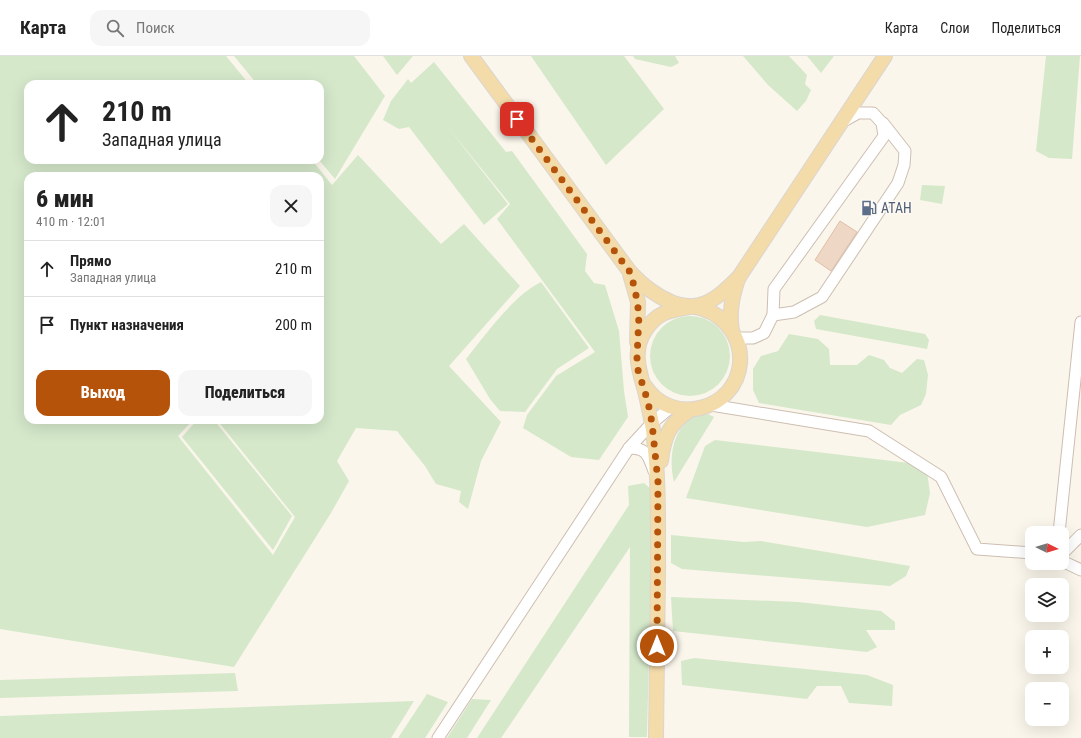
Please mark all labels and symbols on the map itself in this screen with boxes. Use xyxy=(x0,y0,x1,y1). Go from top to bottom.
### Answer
pin xyxy=(500,102,534,136)
fuel station icon: АТАН xyxy=(860,199,878,217)
place label: АТАН xyxy=(881,200,912,216)
north arrow xyxy=(1025,526,1069,570)
position arrow xyxy=(636,625,678,667)

